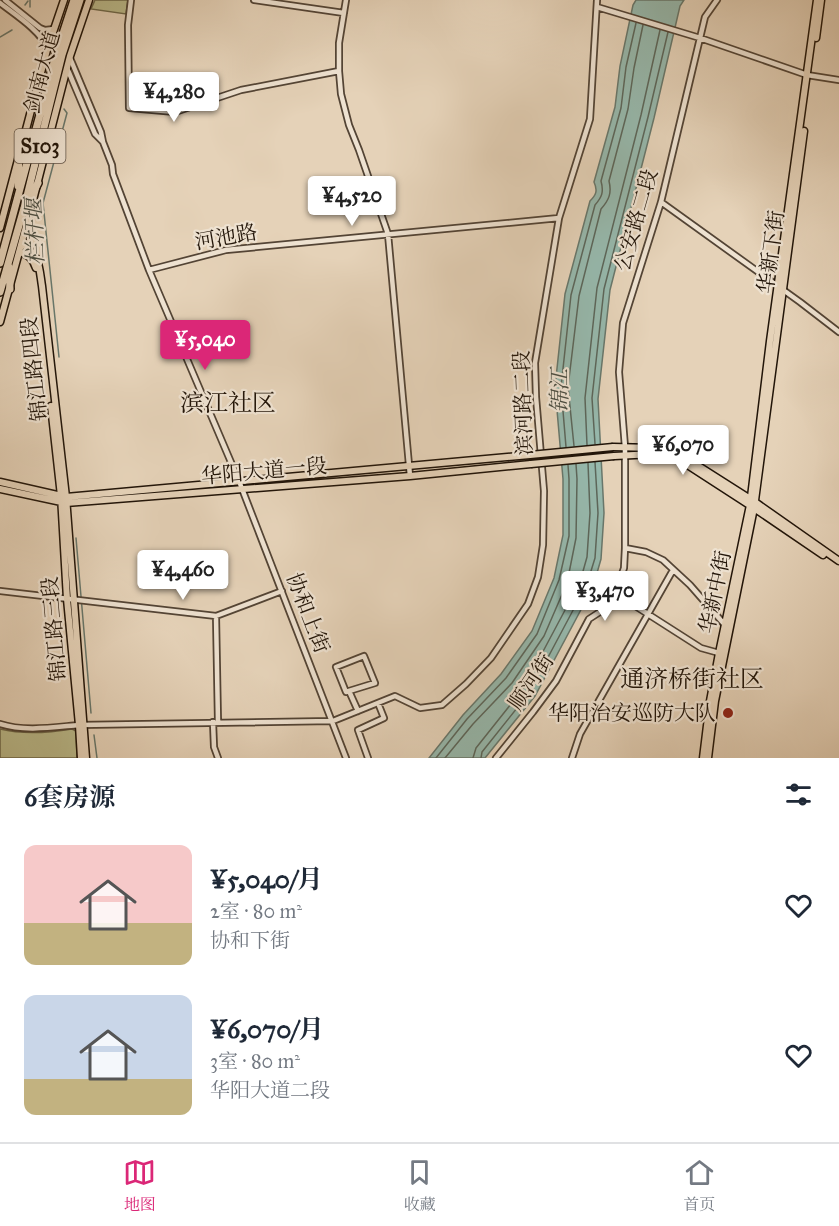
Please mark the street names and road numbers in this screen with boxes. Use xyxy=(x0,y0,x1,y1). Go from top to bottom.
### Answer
street label: 剑南大道 xyxy=(19,28,65,116)
road number: S103 xyxy=(15,129,66,163)
street label: 公安路二段 xyxy=(609,166,663,274)
street label: 华新下街 xyxy=(752,209,790,295)
street label: 河池路 xyxy=(193,219,259,255)
street label: 锦江路四段 xyxy=(16,315,52,423)
street label: 滨河路二段 xyxy=(508,350,538,456)
street label: 华阳大道一段 xyxy=(200,453,328,489)
street label: 华新中街 xyxy=(694,548,736,636)
street label: 协和上街 xyxy=(281,569,335,657)
street label: 锦江路三段 xyxy=(36,576,72,682)
street label: 顺河街 xyxy=(503,649,559,715)

